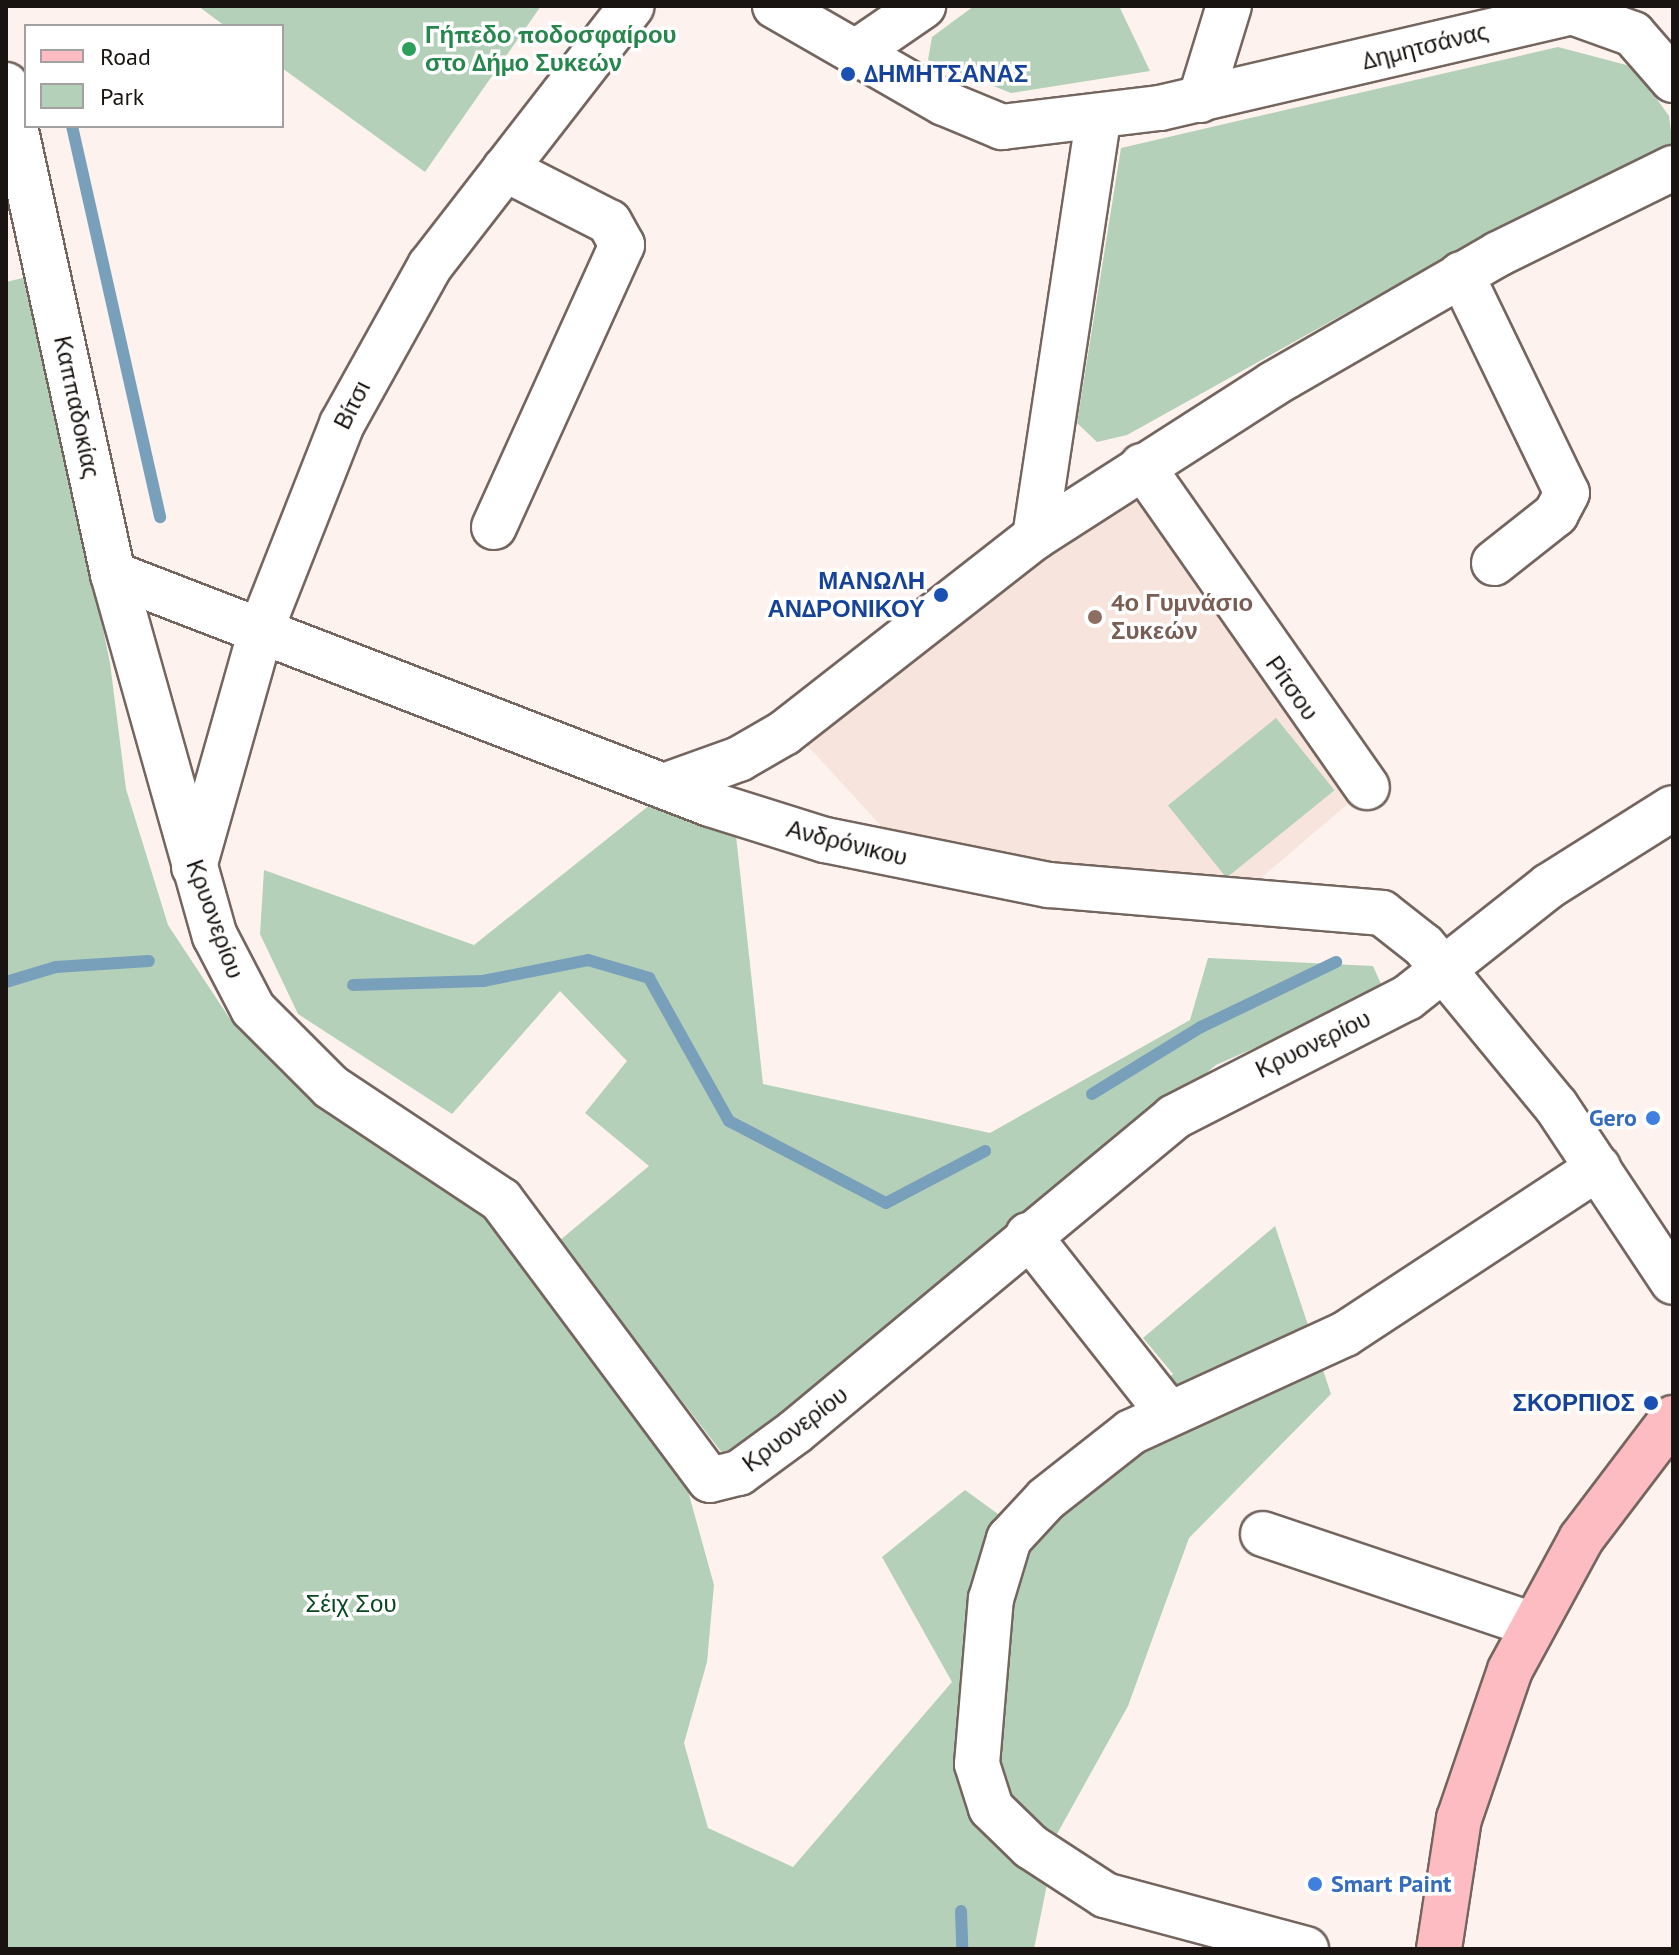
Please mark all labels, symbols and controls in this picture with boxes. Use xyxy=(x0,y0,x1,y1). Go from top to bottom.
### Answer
street label: Δημητσάνας xyxy=(1359,16,1491,76)
place label: Γήπεδο ποδοσφαίρου στο Δήμο Συκεών xyxy=(425,21,677,77)
legend xyxy=(24,24,284,128)
marker: Γήπεδο ποδοσφαίρου στο Δήμο Συκεών xyxy=(400,40,418,58)
text: Road xyxy=(100,41,151,72)
place label: ΔΗΜΗΤΣΑΝΑΣ xyxy=(864,60,1028,88)
marker: ΔΗΜΗΤΣΑΝΑΣ xyxy=(839,65,857,83)
text: Park xyxy=(100,81,144,112)
street label: Καππαδοκίας xyxy=(48,333,106,481)
street label: Βίτσι xyxy=(328,376,376,434)
place label: ΜΑΝΩΛΗ ΑΝΔΡΟΝΙΚΟΥ xyxy=(767,567,925,623)
marker: ΜΑΝΩΛΗ ΑΝΔΡΟΝΙΚΟΥ xyxy=(932,586,950,604)
place label: 4ο Γυμνάσιο Συκεών xyxy=(1111,589,1253,645)
marker: 4ο Γυμνάσιο Συκεών xyxy=(1086,608,1104,626)
street label: Ρίτσου xyxy=(1260,650,1324,726)
street label: Ανδρόνικου xyxy=(784,814,910,872)
street label: Κρυονερίου xyxy=(180,856,250,982)
street label: Κρυονερίου xyxy=(1251,1004,1375,1084)
place label: Gero xyxy=(1589,1104,1637,1132)
marker: Gero xyxy=(1644,1109,1662,1127)
street label: Κρυονερίου xyxy=(737,1380,853,1478)
place label: ΣΚΟΡΠΙΟΣ xyxy=(1513,1389,1635,1417)
marker: ΣΚΟΡΠΙΟΣ xyxy=(1642,1394,1660,1412)
park label: Σέιχ Σου xyxy=(305,1590,397,1618)
place label: Smart Paint xyxy=(1331,1870,1451,1898)
marker: Smart Paint xyxy=(1306,1875,1324,1893)

